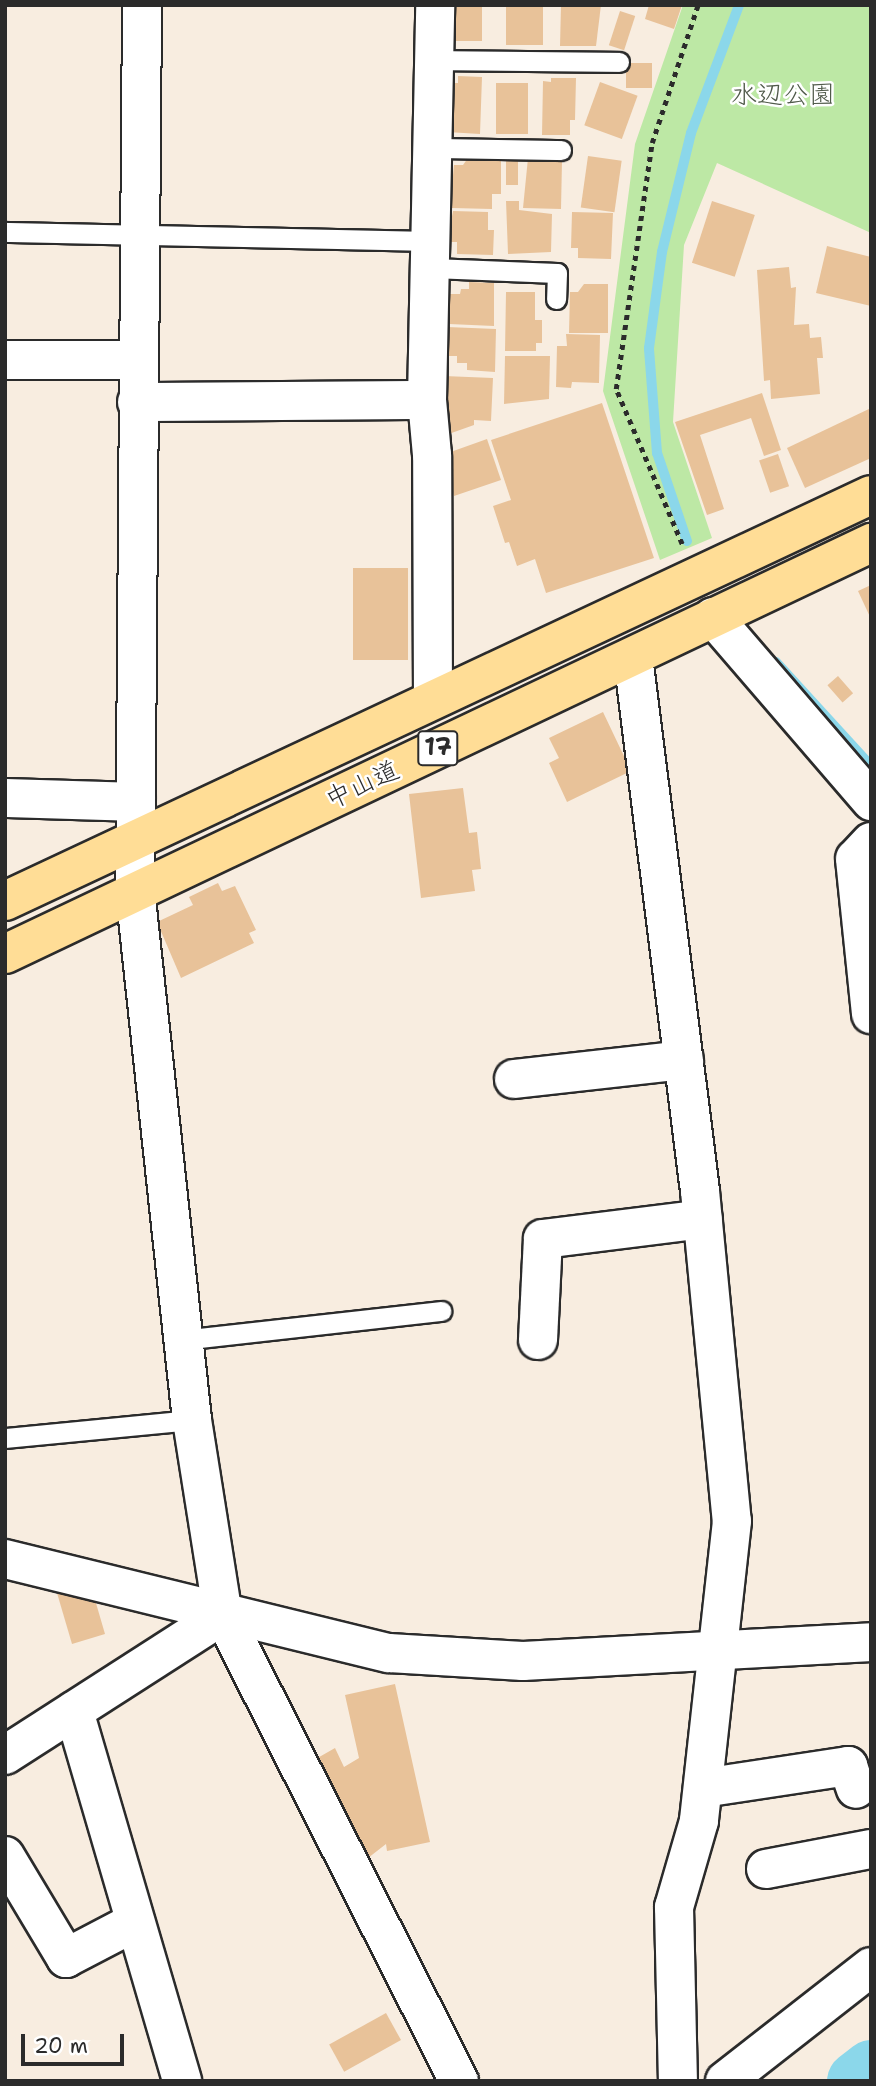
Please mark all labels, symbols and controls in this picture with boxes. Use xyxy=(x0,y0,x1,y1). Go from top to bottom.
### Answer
park label: 水辺公園 xyxy=(731,78,835,110)
road number: 17 xyxy=(417,728,459,768)
street label: 中山道 xyxy=(320,753,404,815)
scale bar xyxy=(24,2020,128,2064)
text: 20 m xyxy=(34,2032,88,2060)

